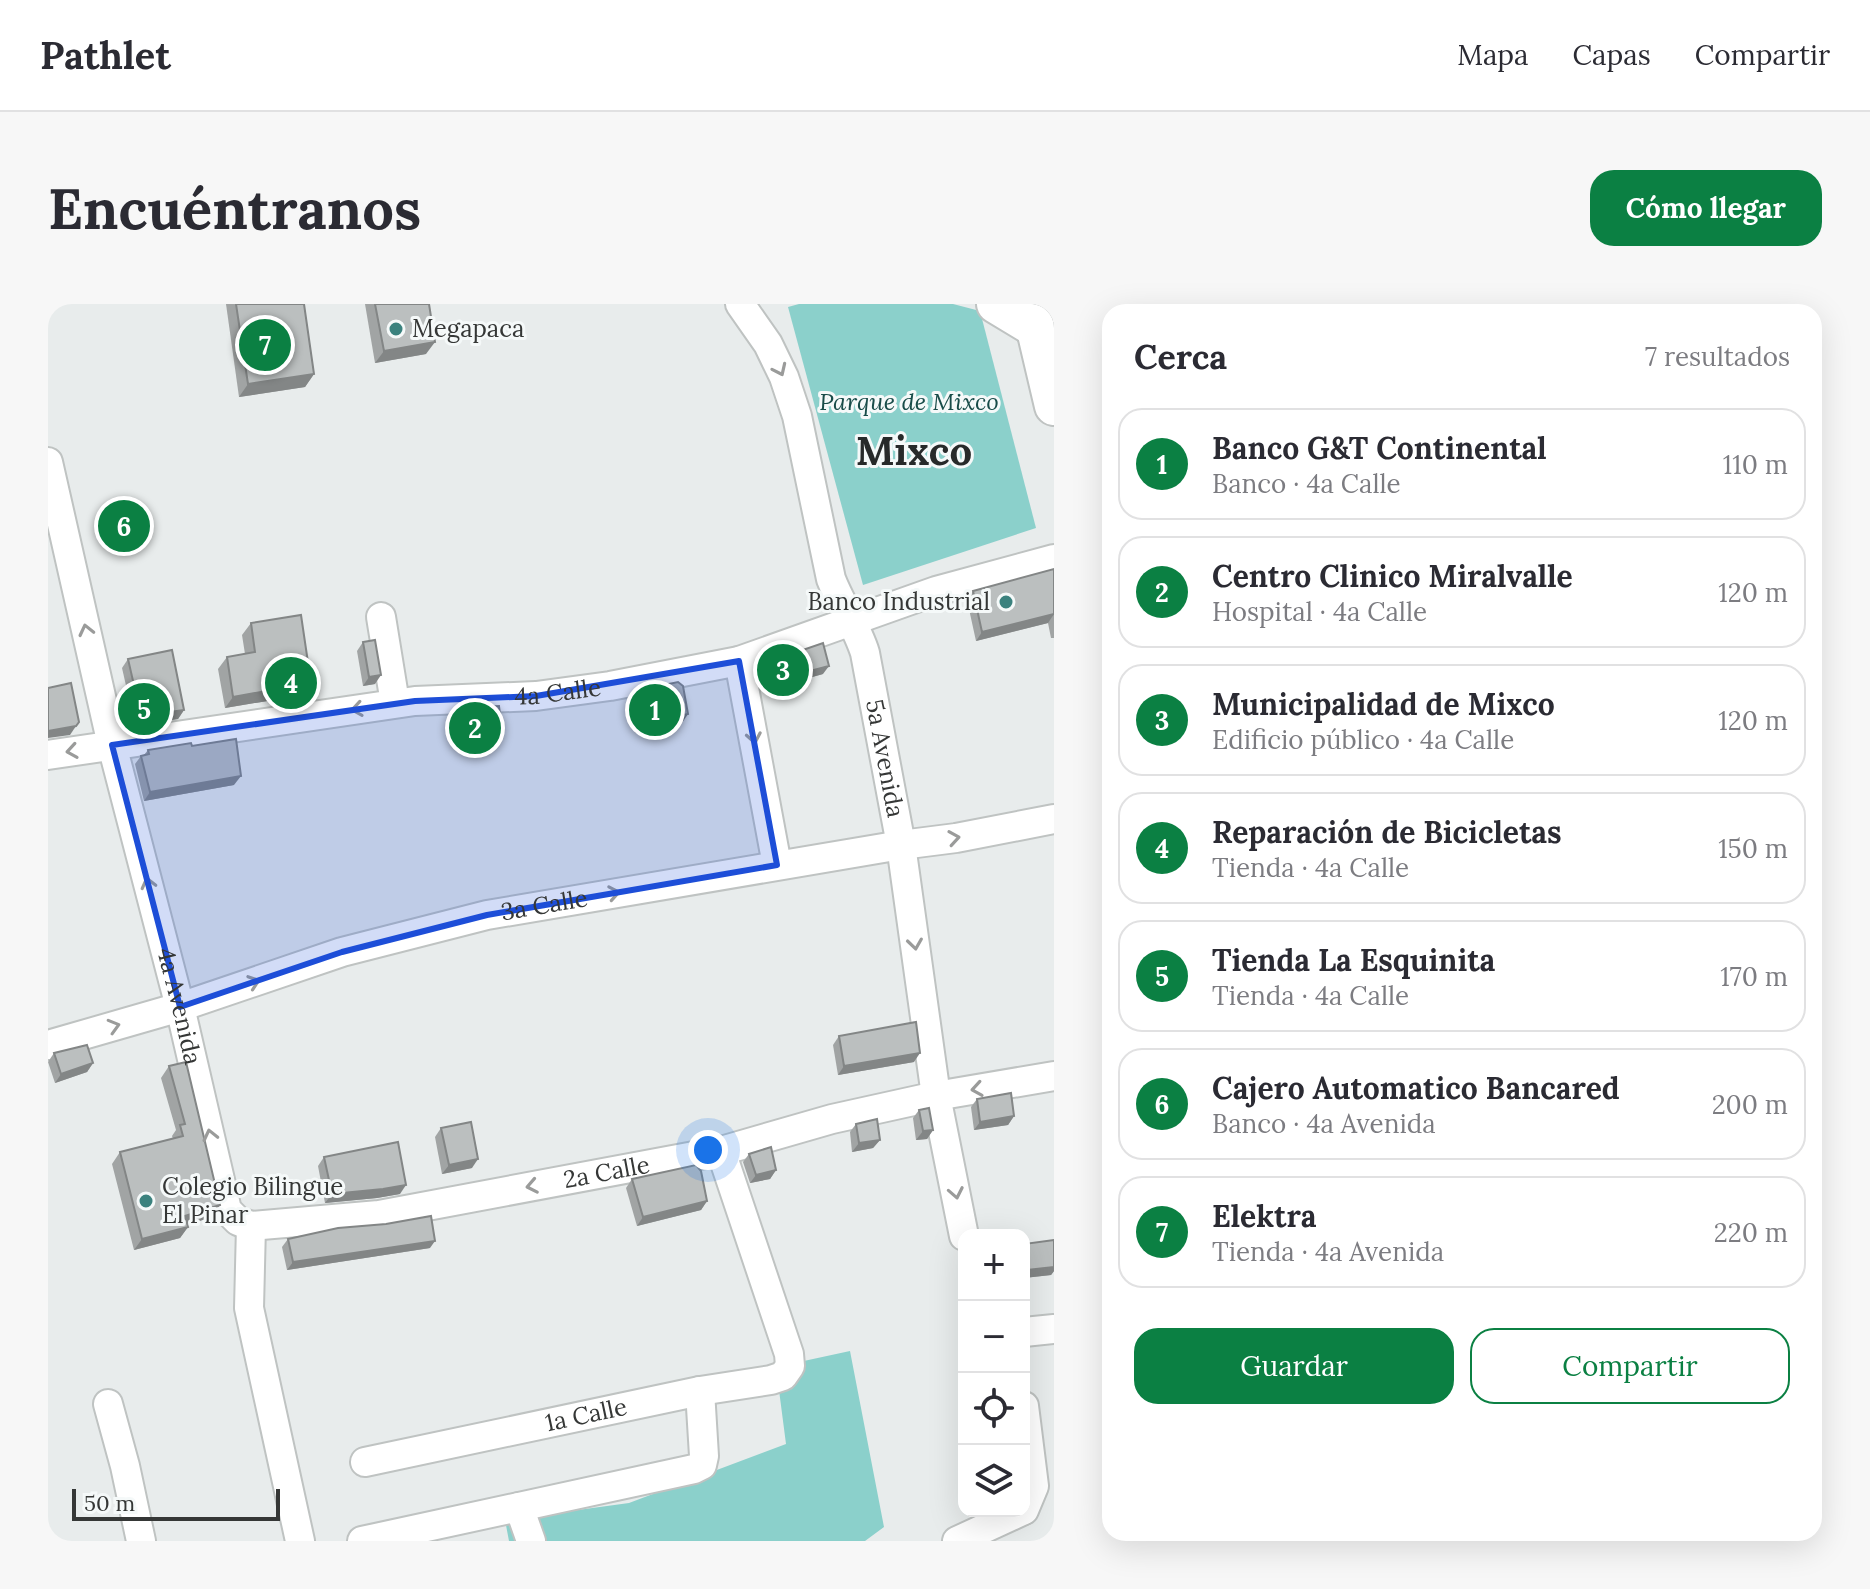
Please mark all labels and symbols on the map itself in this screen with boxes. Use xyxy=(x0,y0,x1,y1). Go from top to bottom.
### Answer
place label: Megapaca xyxy=(412,313,524,344)
pin: 7 xyxy=(239,315,291,375)
marker: Megapaca xyxy=(387,320,405,338)
one-way arrow xyxy=(770,362,786,377)
park label: Parque de Mixco xyxy=(819,386,999,417)
district label: Mixco xyxy=(856,425,972,476)
pin: 6 xyxy=(98,496,150,556)
place label: Banco Industrial xyxy=(808,586,990,617)
marker: Banco Industrial xyxy=(997,593,1015,611)
one-way arrow xyxy=(78,624,95,637)
pin: 3 xyxy=(757,640,809,700)
pin: 4 xyxy=(265,653,317,713)
street label: 4a Calle xyxy=(514,671,603,712)
pin: 5 xyxy=(118,679,170,739)
pin: 1 xyxy=(629,680,681,740)
street label: 5a Avenida xyxy=(859,697,912,820)
pin: 2 xyxy=(449,698,501,758)
one-way arrow xyxy=(350,700,364,717)
one-way arrow xyxy=(744,731,761,745)
one-way arrow xyxy=(65,742,79,759)
one-way arrow xyxy=(947,830,961,847)
one-way arrow xyxy=(140,876,157,890)
street label: 3a Calle xyxy=(498,882,590,927)
one-way arrow xyxy=(608,885,621,902)
one-way arrow xyxy=(906,937,923,951)
street label: 4a Avenida xyxy=(150,944,209,1068)
one-way arrow xyxy=(246,975,260,991)
one-way arrow xyxy=(106,1019,120,1035)
one-way arrow xyxy=(970,1080,984,1097)
one-way arrow xyxy=(202,1129,219,1142)
your location xyxy=(688,1130,728,1170)
street label: 2a Calle xyxy=(561,1149,652,1195)
place label: Colegio Bilingue El Pinar xyxy=(162,1171,343,1230)
one-way arrow xyxy=(525,1177,539,1194)
one-way arrow xyxy=(946,1186,963,1200)
marker: Colegio Bilingue El Pinar xyxy=(137,1192,155,1210)
street label: 1a Calle xyxy=(542,1391,630,1438)
scale bar xyxy=(72,1485,280,1521)

